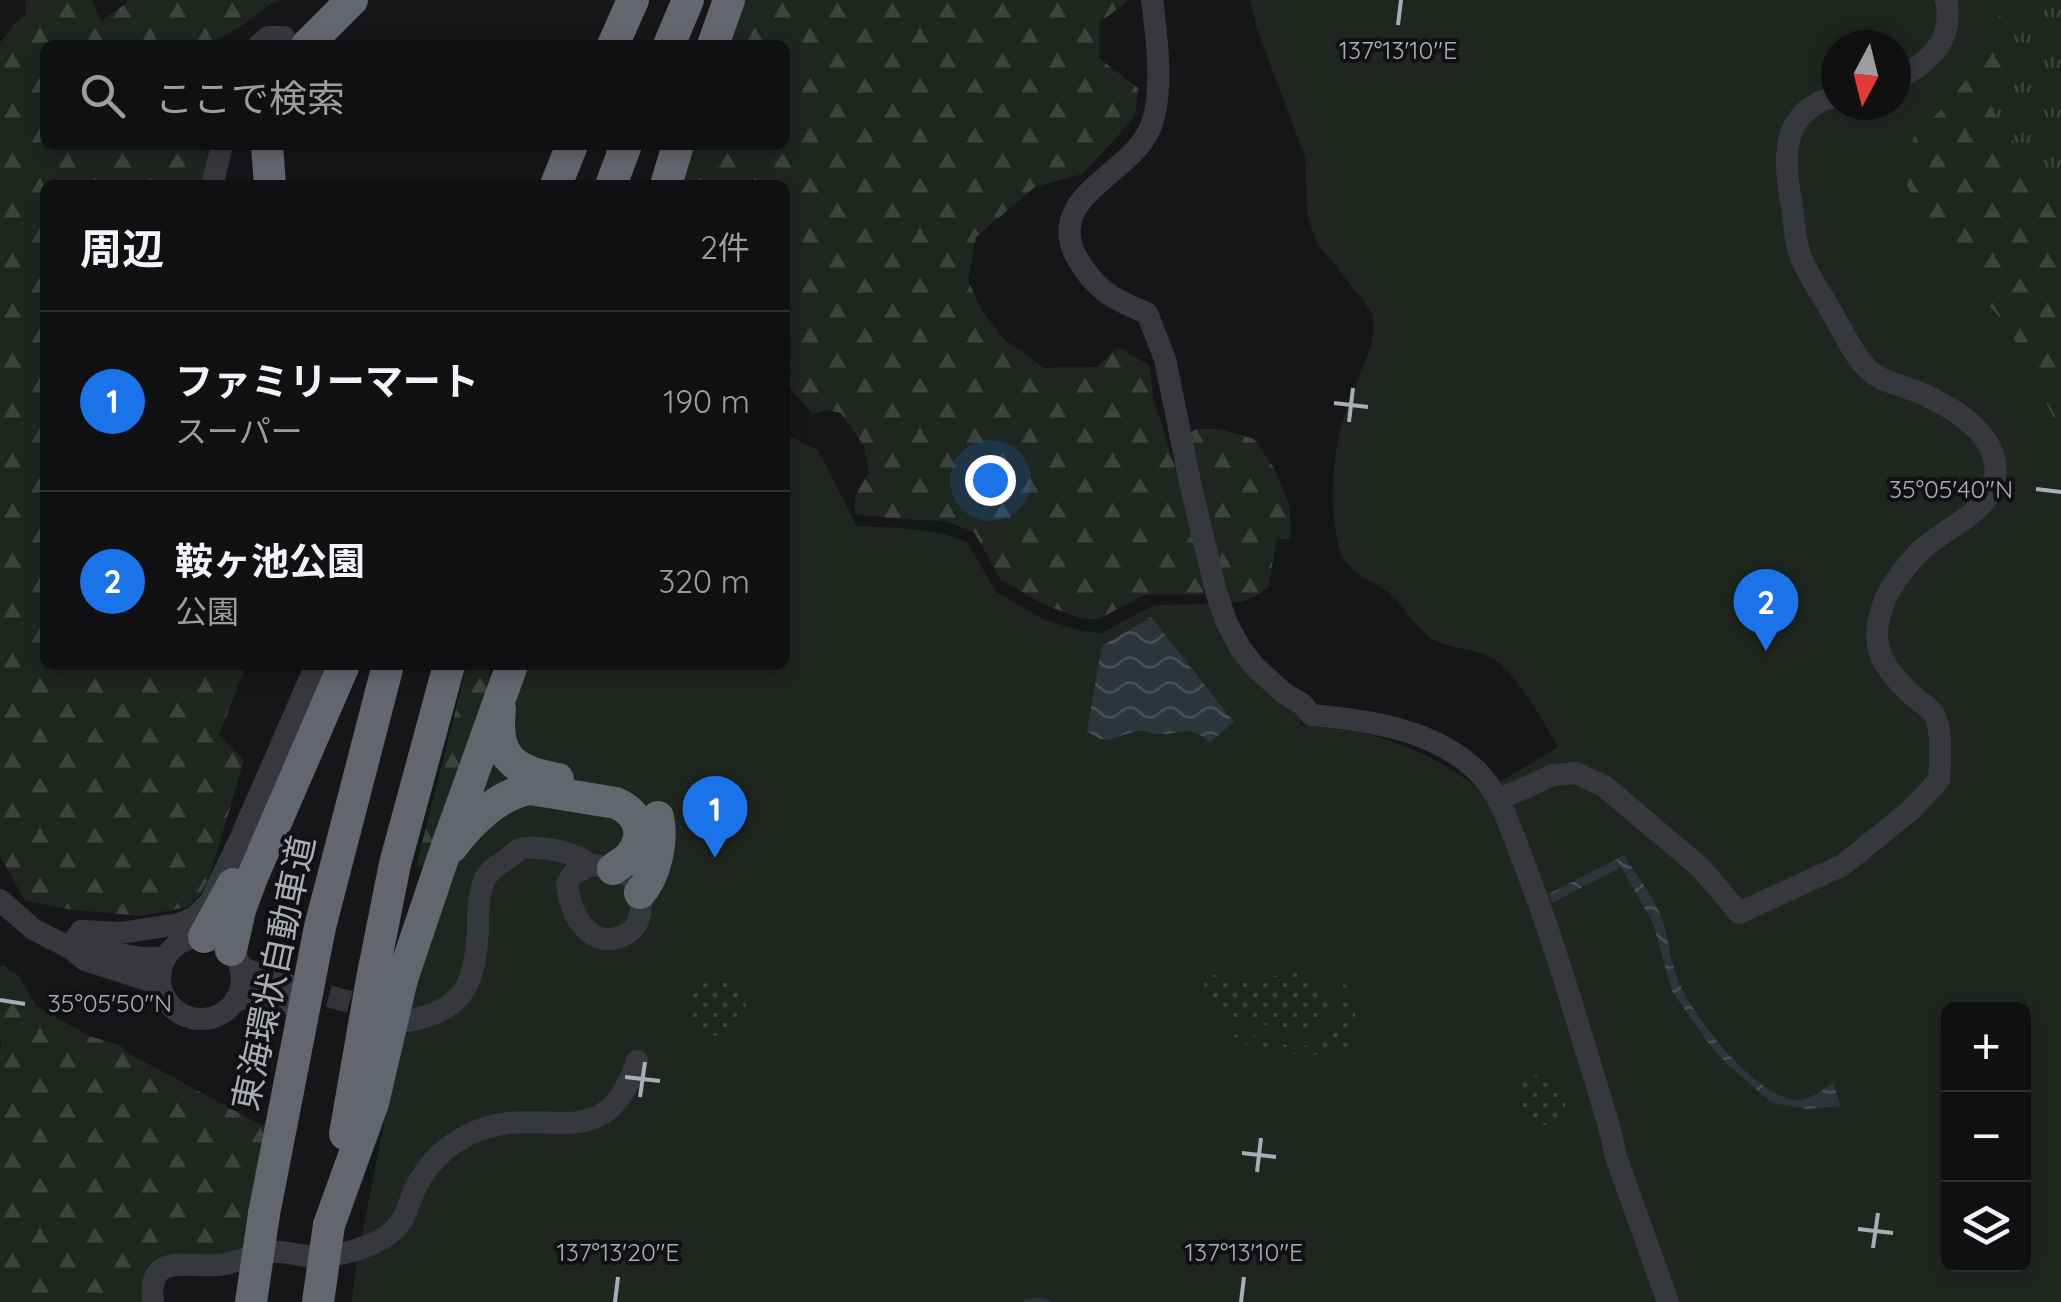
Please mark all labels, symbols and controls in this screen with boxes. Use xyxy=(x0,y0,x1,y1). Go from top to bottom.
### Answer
north arrow xyxy=(1821,30,1911,120)
text: 137°13'10"E xyxy=(1339,34,1457,65)
search box xyxy=(40,40,790,150)
icon: search xyxy=(75,68,130,123)
text: ここで検索 xyxy=(155,74,345,122)
text: 周辺 xyxy=(80,222,164,275)
text: 2件 xyxy=(700,227,750,267)
text: ファミリーマート xyxy=(175,357,479,405)
text: 1 xyxy=(106,381,119,421)
text: 190 m xyxy=(663,381,750,421)
text: スーパー xyxy=(175,411,303,451)
your location xyxy=(965,455,1016,506)
text: 35°05'40"N xyxy=(1889,473,2013,504)
text: 鞍ヶ池公園 xyxy=(175,537,365,585)
text: 2 xyxy=(103,561,122,601)
text: 320 m xyxy=(659,561,750,601)
pin: 2 xyxy=(1734,568,1798,651)
text: 公園 xyxy=(175,591,239,631)
pin: 1 xyxy=(682,776,748,858)
street label: 東海環状自動車道 xyxy=(222,831,324,1115)
text: 35°05'50"N xyxy=(48,987,172,1018)
map controls xyxy=(1941,1002,2031,1272)
button: + xyxy=(1941,1002,2031,1092)
button: − xyxy=(1941,1092,2031,1182)
button: layers xyxy=(1941,1182,2031,1272)
text: 137°13'20"E xyxy=(556,1236,680,1267)
text: 137°13'10"E xyxy=(1185,1236,1303,1267)

